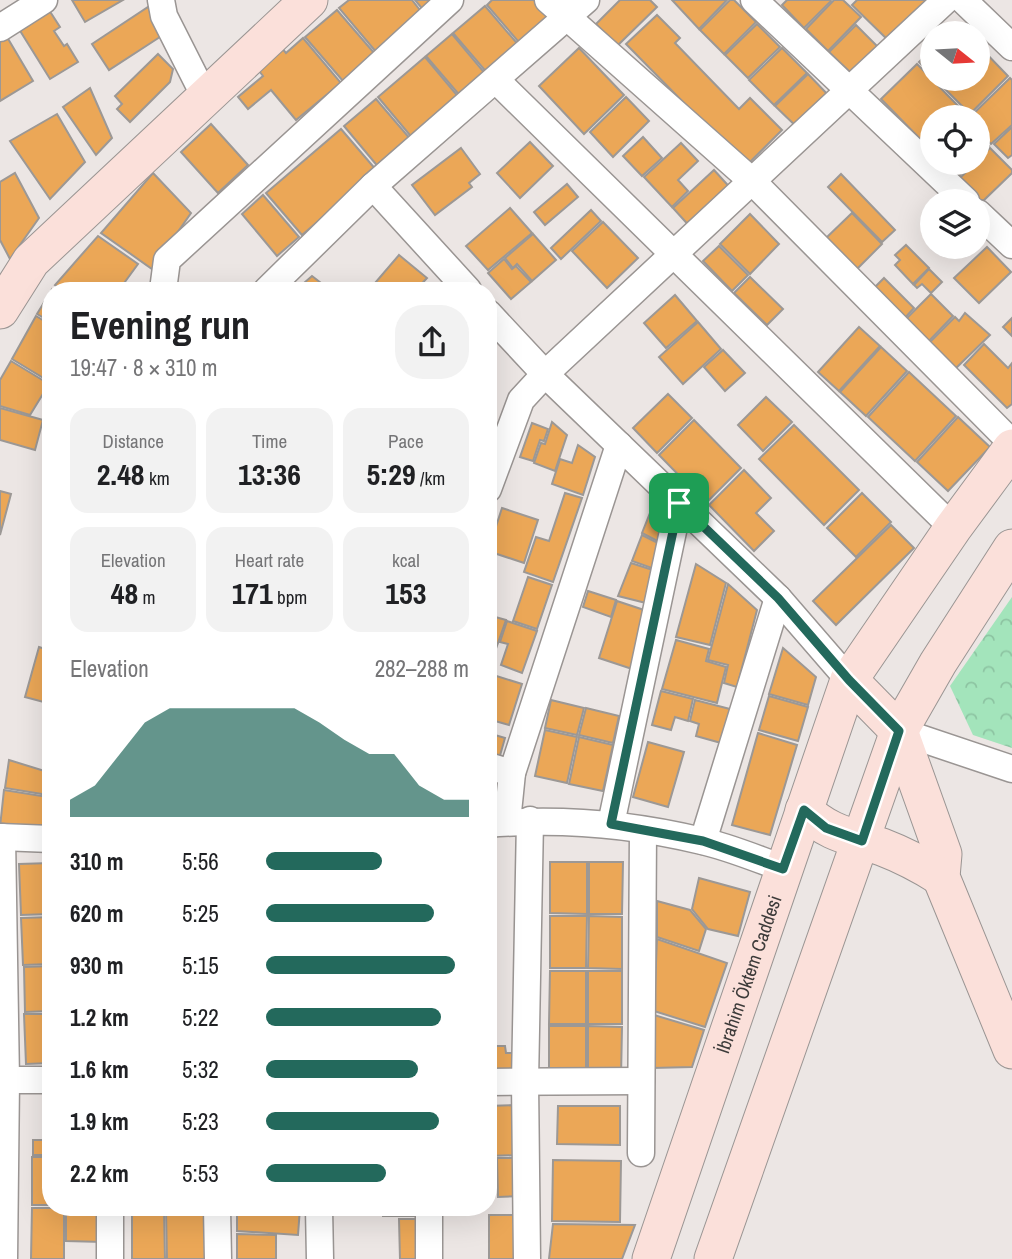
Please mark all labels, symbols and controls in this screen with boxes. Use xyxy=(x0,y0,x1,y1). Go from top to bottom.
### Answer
north arrow xyxy=(920,21,990,91)
map controls xyxy=(920,21,990,259)
button: locate xyxy=(920,105,990,175)
button: layers xyxy=(920,189,990,259)
text: Evening run xyxy=(70,300,250,351)
button: share xyxy=(395,305,469,379)
text: 19:47 · 8 × 310 m xyxy=(70,352,217,383)
text: Distance xyxy=(102,428,164,454)
text: Time xyxy=(252,428,287,454)
text: Pace xyxy=(388,428,424,454)
text: 2.48 xyxy=(97,454,145,494)
text: 13:36 xyxy=(238,454,301,494)
text: 5:29 xyxy=(366,454,416,494)
text: km xyxy=(145,465,170,491)
text: /km xyxy=(416,465,445,491)
pin xyxy=(649,473,709,533)
icon: arrive xyxy=(660,484,698,522)
text: Elevation xyxy=(101,547,166,573)
text: Heart rate xyxy=(235,547,304,573)
text: kcal xyxy=(392,547,420,573)
text: 48 xyxy=(111,573,138,613)
text: 171 xyxy=(232,573,273,613)
text: 153 xyxy=(385,573,426,613)
text: m xyxy=(138,584,156,610)
text: bpm xyxy=(273,584,307,610)
text: Elevation xyxy=(70,653,149,684)
text: 282–288 m xyxy=(375,653,469,684)
text: 310 m xyxy=(70,846,123,877)
text: 5:56 xyxy=(182,846,219,877)
street label: İbrahim Öktem Caddesi xyxy=(709,892,787,1057)
text: 620 m xyxy=(70,898,123,929)
text: 5:25 xyxy=(182,898,219,929)
text: 930 m xyxy=(70,950,123,981)
text: 5:15 xyxy=(182,950,219,981)
text: 1.2 km xyxy=(70,1002,129,1033)
text: 5:22 xyxy=(182,1002,219,1033)
text: 1.6 km xyxy=(70,1054,129,1085)
text: 5:32 xyxy=(182,1054,219,1085)
text: 1.9 km xyxy=(70,1106,129,1137)
text: 5:23 xyxy=(182,1106,219,1137)
text: 2.2 km xyxy=(70,1158,129,1189)
text: 5:53 xyxy=(182,1158,219,1189)

